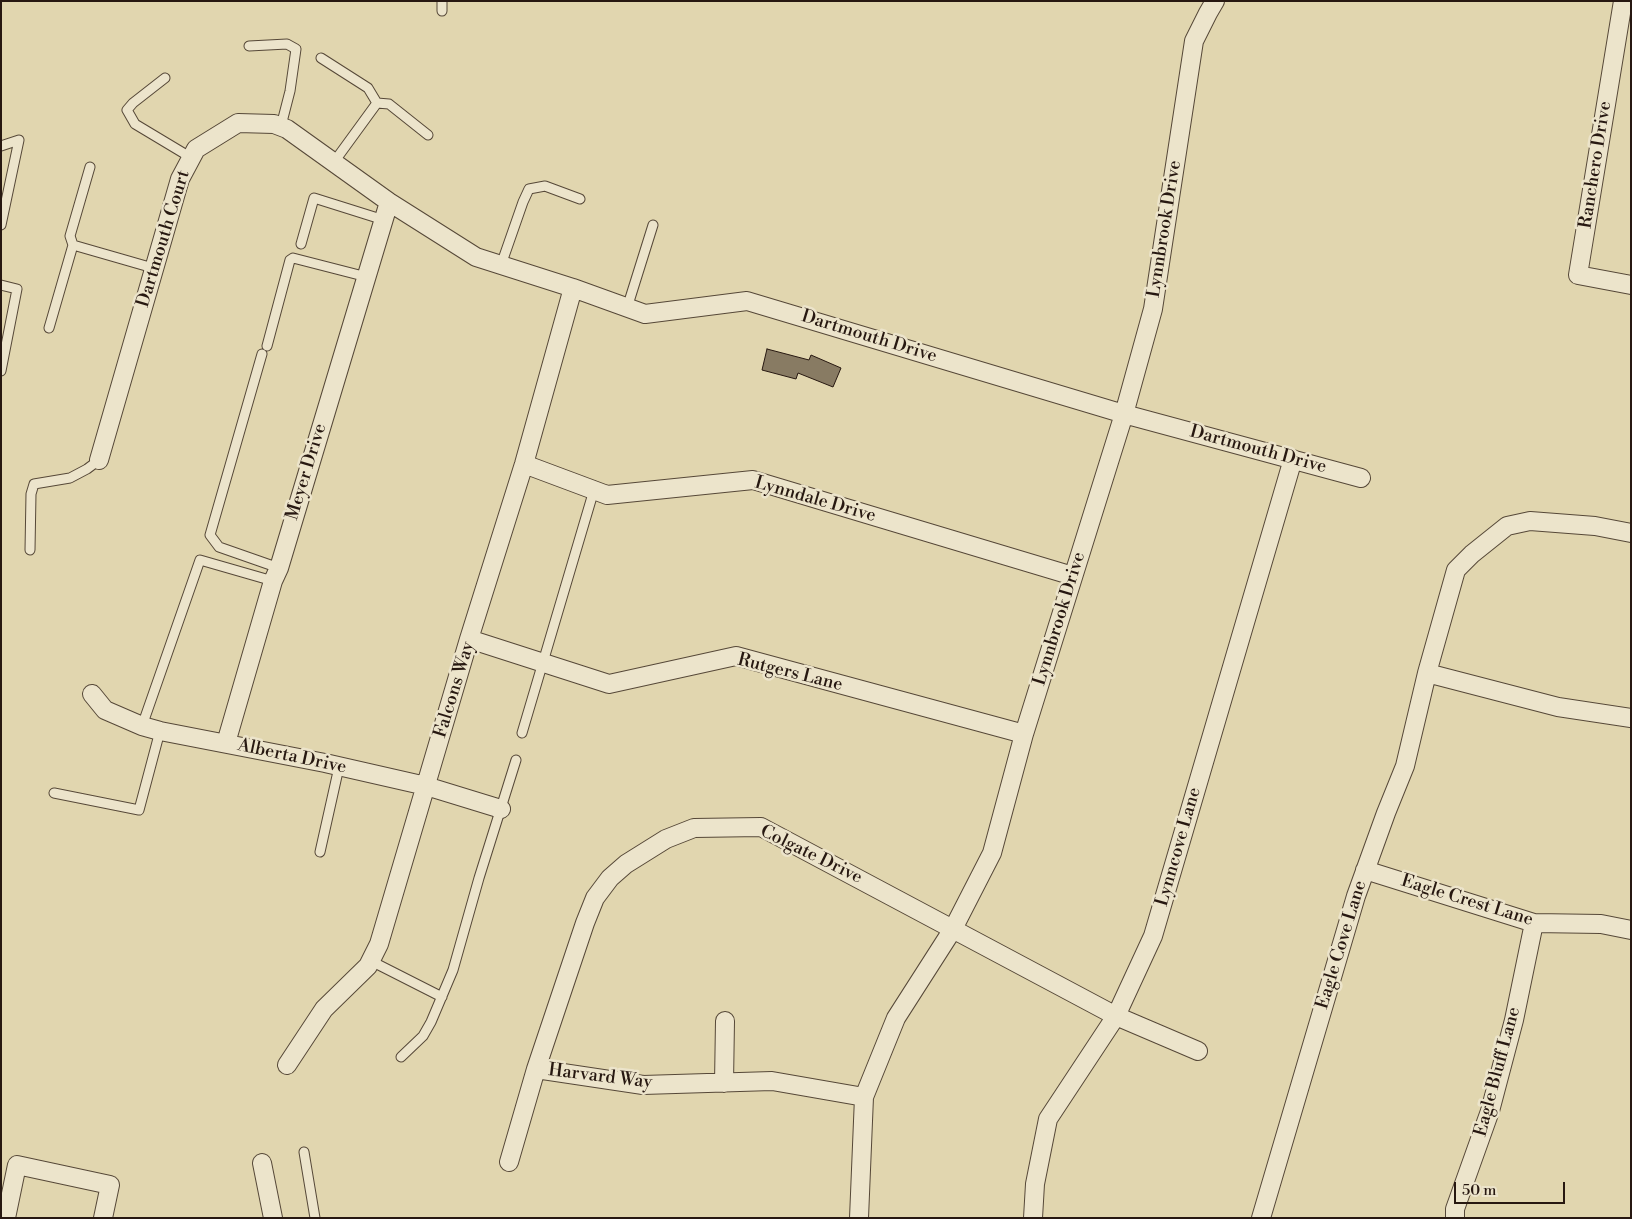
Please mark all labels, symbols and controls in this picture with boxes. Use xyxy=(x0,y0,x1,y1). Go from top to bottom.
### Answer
street label: Ranchero Drive xyxy=(1575,100,1617,230)
street label: Lynnbrook Drive xyxy=(1143,159,1187,299)
street label: Dartmouth Court xyxy=(133,168,195,310)
street label: Dartmouth Drive xyxy=(799,306,939,368)
street label: Meyer Drive xyxy=(282,421,332,523)
street label: Dartmouth Drive xyxy=(1187,421,1329,479)
street label: Lynndale Drive xyxy=(752,472,878,528)
street label: Lynnbrook Drive xyxy=(1029,550,1091,688)
street label: Falcons Way xyxy=(430,639,480,741)
street label: Rutgers Lane xyxy=(735,650,845,696)
street label: Alberta Drive xyxy=(236,735,348,779)
street label: Lynncove Lane xyxy=(1152,785,1206,909)
street label: Colgate Drive xyxy=(756,821,866,889)
street label: Eagle Crest Lane xyxy=(1398,871,1536,931)
street label: Eagle Cove Lane xyxy=(1312,878,1372,1012)
street label: Eagle Bluff Lane xyxy=(1470,1005,1526,1139)
street label: Harvard Way xyxy=(547,1060,653,1094)
scale bar xyxy=(1457,1172,1568,1204)
text: 50 m xyxy=(1462,1181,1496,1200)

